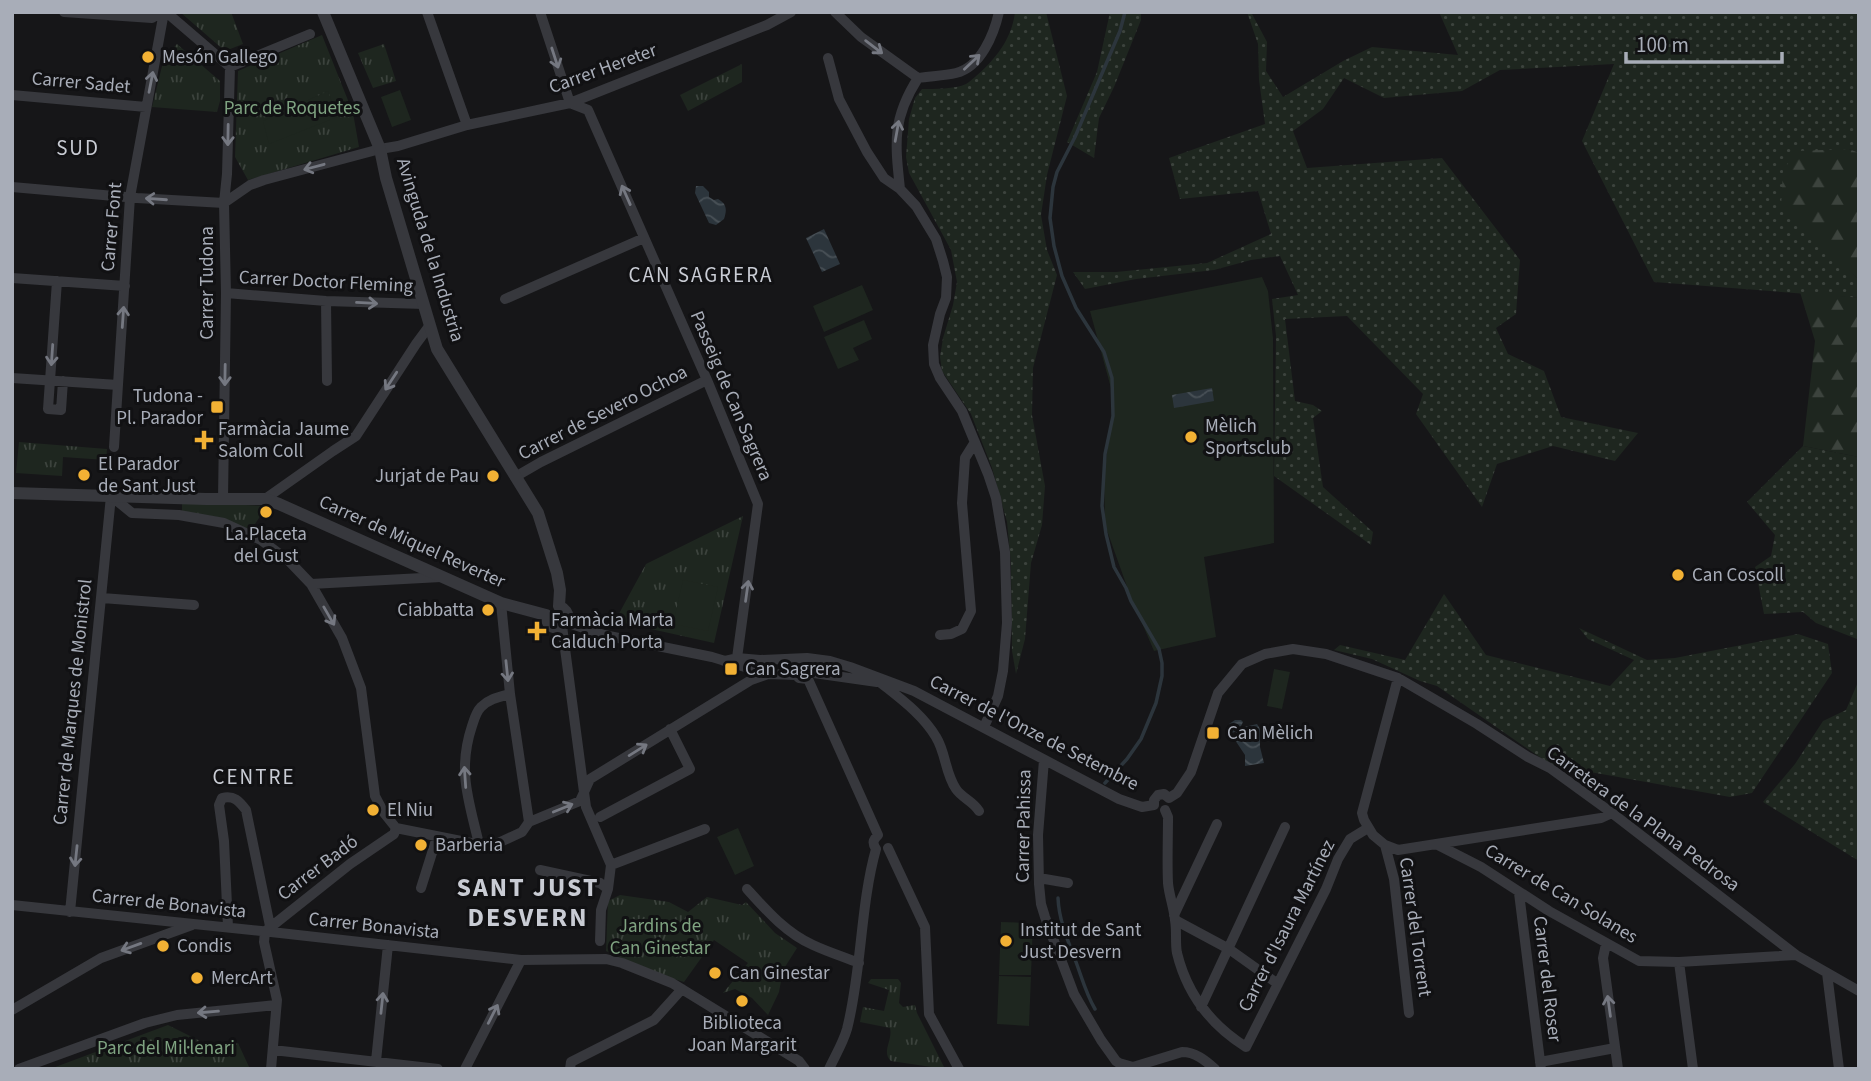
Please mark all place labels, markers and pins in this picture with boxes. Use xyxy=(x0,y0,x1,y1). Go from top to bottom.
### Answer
place label: Mesón Gallego xyxy=(162,44,278,71)
marker: Mesón Gallego xyxy=(140,49,156,65)
place label: Tudona - Pl. Parador xyxy=(116,383,203,432)
marker: Tudona - Pl. Parador xyxy=(209,399,225,415)
place label: Mèlich Sportsclub xyxy=(1205,413,1291,462)
place label: Farmàcia Jaume Salom Coll xyxy=(218,416,349,465)
marker: Mèlich Sportsclub xyxy=(1183,429,1199,445)
marker: Farmàcia Jaume Salom Coll xyxy=(196,432,212,448)
place label: El Parador de Sant Just xyxy=(98,451,196,500)
place label: Jurjat de Pau xyxy=(375,463,479,490)
marker: El Parador de Sant Just xyxy=(76,467,92,483)
marker: Jurjat de Pau xyxy=(485,468,501,484)
marker: La.Placeta del Gust xyxy=(258,504,274,520)
place label: La.Placeta del Gust xyxy=(225,521,307,570)
place label: Can Coscoll xyxy=(1692,562,1784,589)
marker: Can Coscoll xyxy=(1670,567,1686,583)
place label: Ciabbatta xyxy=(397,597,474,624)
marker: Ciabbatta xyxy=(480,602,496,618)
place label: Farmàcia Marta Calduch Porta xyxy=(551,607,674,656)
marker: Farmàcia Marta Calduch Porta xyxy=(529,623,545,639)
place label: Can Sagrera xyxy=(745,656,840,683)
marker: Can Sagrera xyxy=(723,661,739,677)
place label: Can Mèlich xyxy=(1227,720,1313,747)
marker: Can Mèlich xyxy=(1205,725,1221,741)
place label: El Niu xyxy=(387,797,433,824)
marker: El Niu xyxy=(365,802,381,818)
place label: Barberia xyxy=(435,832,503,859)
marker: Barberia xyxy=(413,837,429,853)
place label: Institut de Sant Just Desvern xyxy=(1020,917,1142,966)
place label: Condis xyxy=(177,933,232,960)
marker: Institut de Sant Just Desvern xyxy=(998,933,1014,949)
marker: Condis xyxy=(155,938,171,954)
place label: Can Ginestar xyxy=(729,960,830,987)
place label: MercArt xyxy=(211,965,273,992)
marker: Can Ginestar xyxy=(707,965,723,981)
marker: MercArt xyxy=(189,970,205,986)
marker: Biblioteca Joan Margarit xyxy=(734,993,750,1009)
place label: Biblioteca Joan Margarit xyxy=(687,1010,797,1059)

